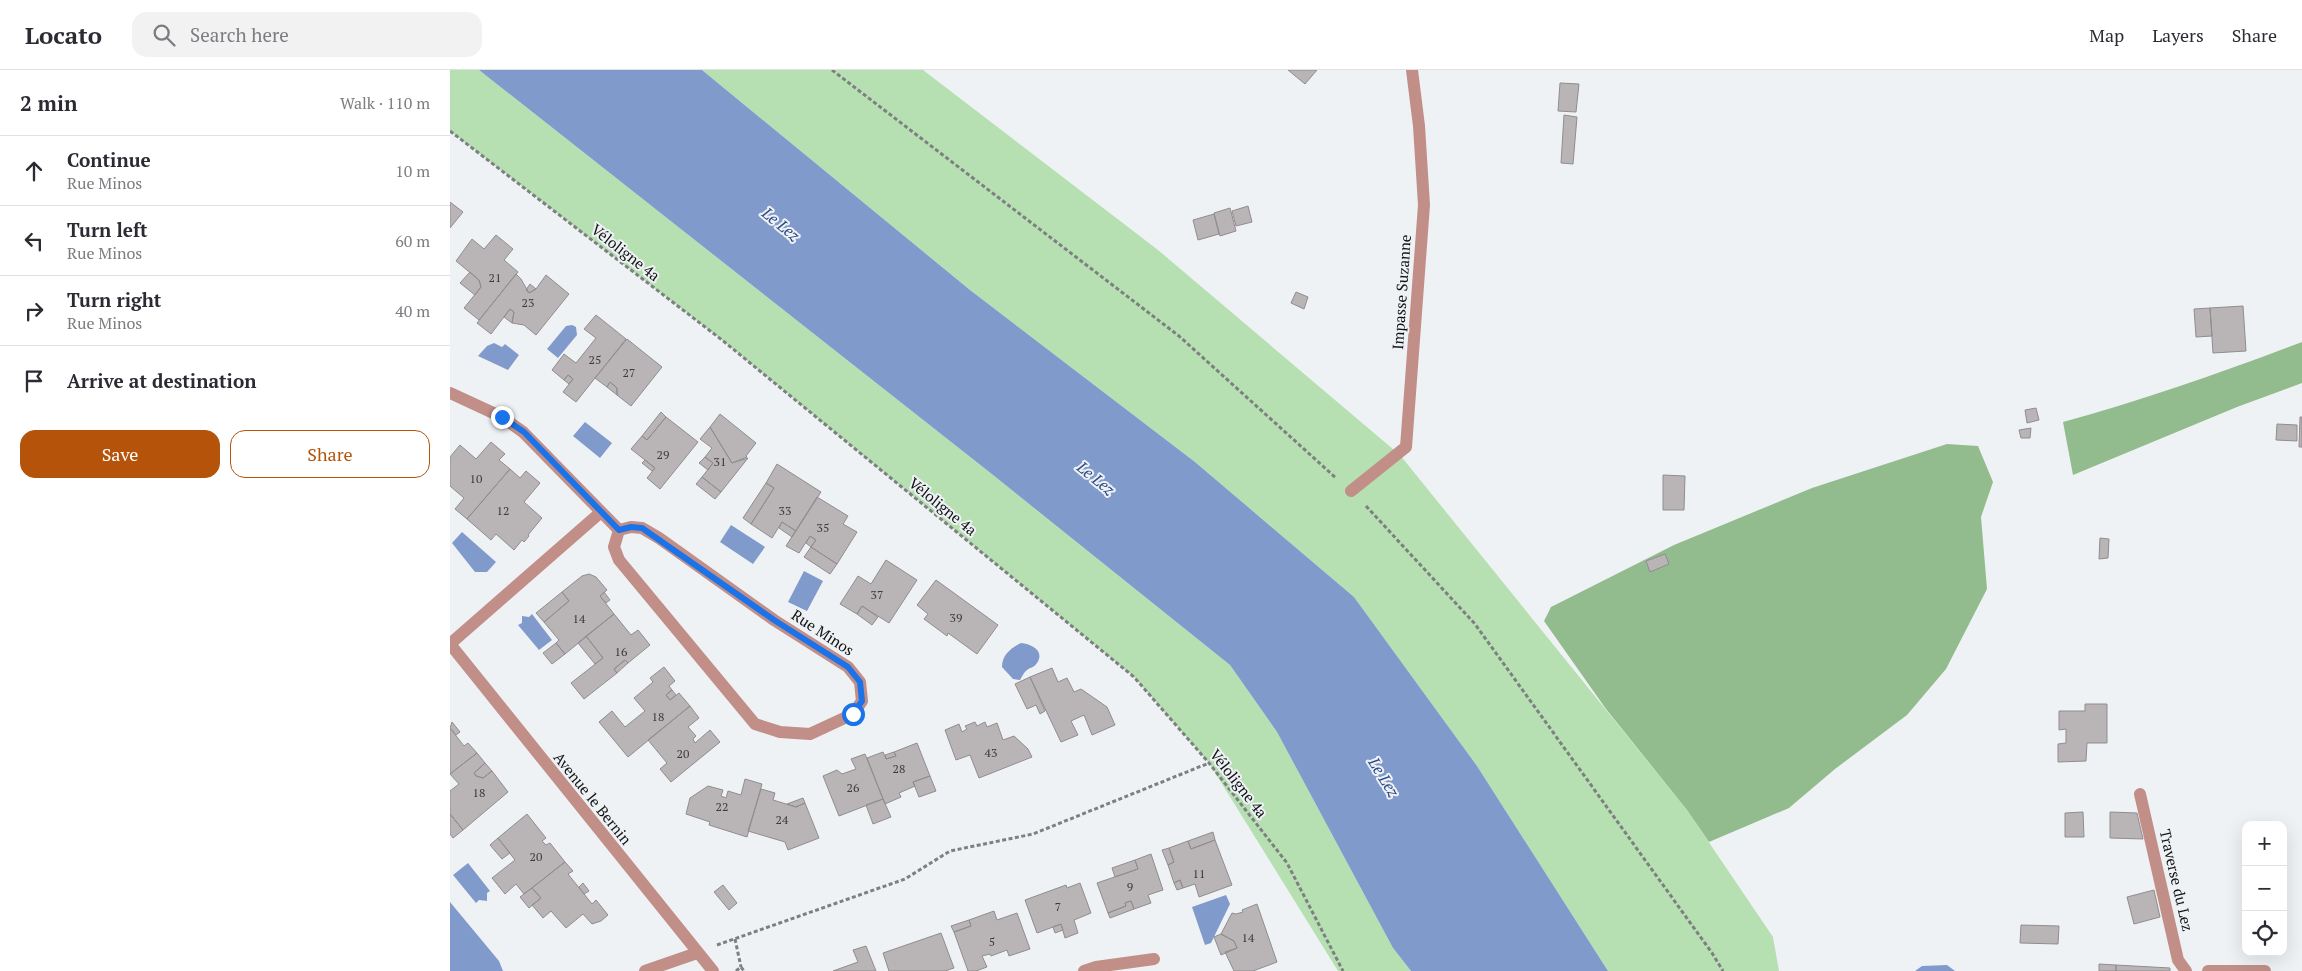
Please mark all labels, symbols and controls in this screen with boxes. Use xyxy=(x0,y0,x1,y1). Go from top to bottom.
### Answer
search box xyxy=(132,12,482,57)
text: Locato xyxy=(25,19,102,51)
icon: search xyxy=(150,21,178,49)
text: Search here xyxy=(190,22,289,47)
text: Map xyxy=(2089,23,2124,47)
text: Layers xyxy=(2152,23,2204,47)
text: Share xyxy=(2232,23,2277,47)
text: 2 min xyxy=(20,89,77,117)
text: Walk · 110 m xyxy=(340,92,430,114)
text: Continue xyxy=(67,147,151,172)
icon: ahead xyxy=(20,157,48,185)
text: 10 m xyxy=(395,160,430,182)
text: Rue Minos xyxy=(67,172,142,194)
water label: Le Lez xyxy=(757,201,805,247)
text: Turn left xyxy=(67,217,148,242)
street label: Véloligne 4a xyxy=(588,219,665,285)
icon: left xyxy=(20,227,48,255)
text: 60 m xyxy=(395,230,430,252)
street label: Impasse Suzanne xyxy=(1387,234,1415,350)
text: Rue Minos xyxy=(67,242,142,264)
house number: 21 xyxy=(489,270,501,285)
text: Turn right xyxy=(67,287,161,312)
house number: 23 xyxy=(522,295,534,310)
icon: right xyxy=(20,297,48,325)
text: 40 m xyxy=(395,300,430,322)
text: Rue Minos xyxy=(67,312,142,334)
house number: 25 xyxy=(589,352,601,367)
house number: 27 xyxy=(623,365,635,380)
icon: arrive xyxy=(20,367,48,395)
text: Arrive at destination xyxy=(67,368,256,393)
route end xyxy=(491,406,514,429)
button: Save xyxy=(20,430,220,478)
button: Share xyxy=(230,430,430,478)
house number: 29 xyxy=(657,447,669,462)
house number: 31 xyxy=(714,454,726,469)
water label: Le Lez xyxy=(1072,455,1120,501)
house number: 10 xyxy=(470,471,482,486)
street label: Véloligne 4a xyxy=(905,472,981,540)
house number: 12 xyxy=(497,503,509,518)
house number: 33 xyxy=(779,503,791,518)
house number: 35 xyxy=(817,520,829,535)
house number: 37 xyxy=(871,587,883,602)
street label: Rue Minos xyxy=(788,604,858,660)
house number: 39 xyxy=(950,610,962,625)
house number: 14 xyxy=(573,611,586,626)
house number: 16 xyxy=(615,644,628,659)
route start xyxy=(842,703,865,726)
house number: 18 xyxy=(652,709,664,724)
house number: 43 xyxy=(985,745,997,760)
street label: Véloligne 4a xyxy=(1206,745,1272,822)
house number: 20 xyxy=(677,746,689,761)
street label: Avenue le Bernin xyxy=(550,748,636,848)
water label: Le Lez xyxy=(1363,752,1405,802)
house number: 28 xyxy=(893,761,905,776)
house number: 26 xyxy=(847,780,860,795)
house number: 18 xyxy=(473,785,485,800)
house number: 22 xyxy=(716,799,728,814)
house number: 24 xyxy=(776,812,789,827)
map controls xyxy=(2242,821,2287,956)
button: + xyxy=(2242,821,2287,866)
street label: Traverse du Lez xyxy=(2156,827,2198,933)
house number: 20 xyxy=(530,849,542,864)
house number: 11 xyxy=(1193,866,1205,881)
button: − xyxy=(2242,866,2287,911)
house number: 9 xyxy=(1127,879,1133,894)
house number: 7 xyxy=(1055,899,1061,914)
button: locate xyxy=(2242,911,2287,956)
house number: 14 xyxy=(1242,930,1255,945)
house number: 5 xyxy=(989,934,995,949)

